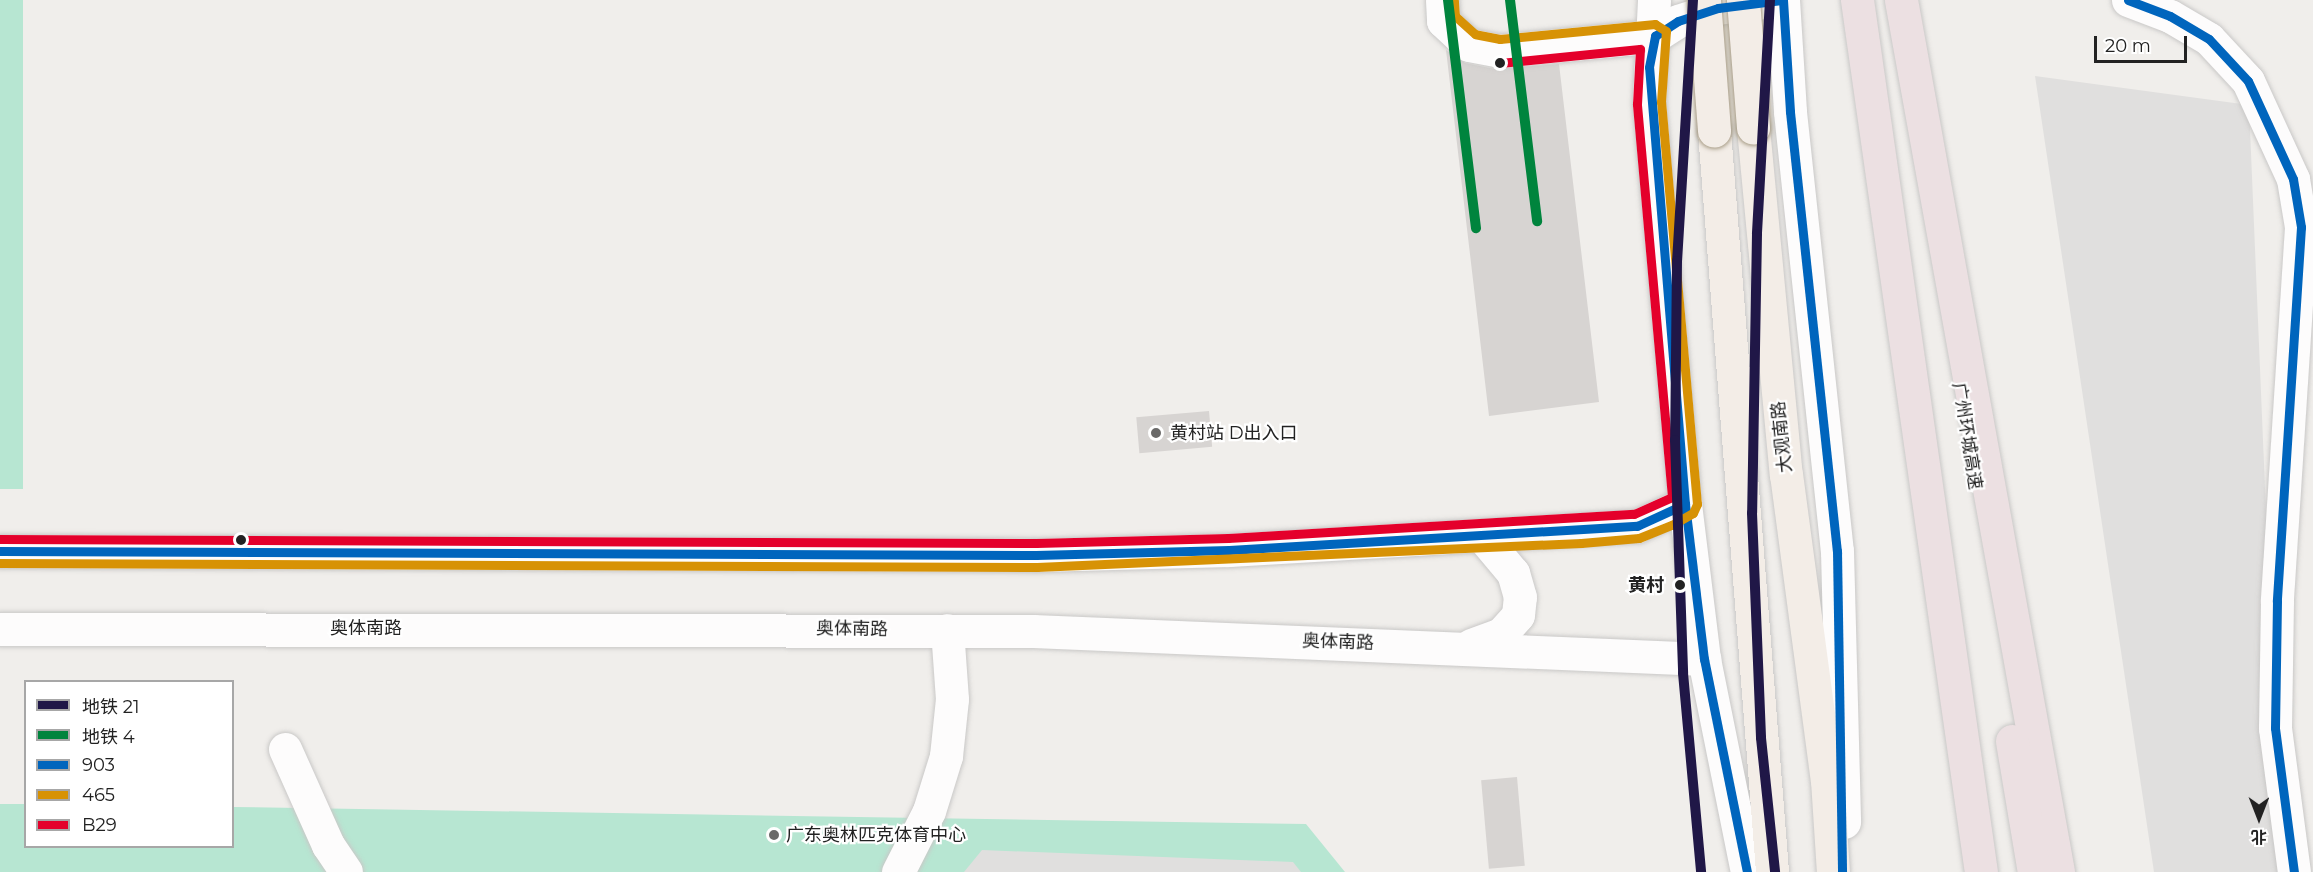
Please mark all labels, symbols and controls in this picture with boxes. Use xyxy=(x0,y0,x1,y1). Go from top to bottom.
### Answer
scale bar xyxy=(2097,24,2190,62)
text: 20 m xyxy=(2105,35,2151,57)
unlabelled marker xyxy=(1494,57,1506,69)
street label: 广州环城高速 xyxy=(1948,381,1986,491)
street label: 大观南路 xyxy=(1767,400,1797,474)
place label: 黄村站 D出入口 xyxy=(1170,422,1298,444)
marker: 黄村站 D出入口 xyxy=(1147,424,1165,442)
unlabelled marker xyxy=(235,534,247,546)
place label: 黄村 xyxy=(1628,574,1664,596)
marker: 黄村 xyxy=(1669,574,1691,596)
street label: 奥体南路 xyxy=(330,617,402,639)
street label: 奥体南路 xyxy=(816,618,888,640)
street label: 奥体南路 xyxy=(1302,630,1374,654)
legend xyxy=(24,680,234,848)
text: 地铁 21 xyxy=(82,696,139,718)
text: 地铁 4 xyxy=(82,726,135,748)
text: 903 xyxy=(82,754,115,776)
text: 465 xyxy=(82,784,115,806)
north arrow xyxy=(2229,788,2289,848)
text: B29 xyxy=(82,814,117,836)
place label: 广东奥林匹克体育中心 xyxy=(786,824,966,846)
text: 北 xyxy=(2251,827,2267,846)
marker: 广东奥林匹克体育中心 xyxy=(767,828,781,842)

